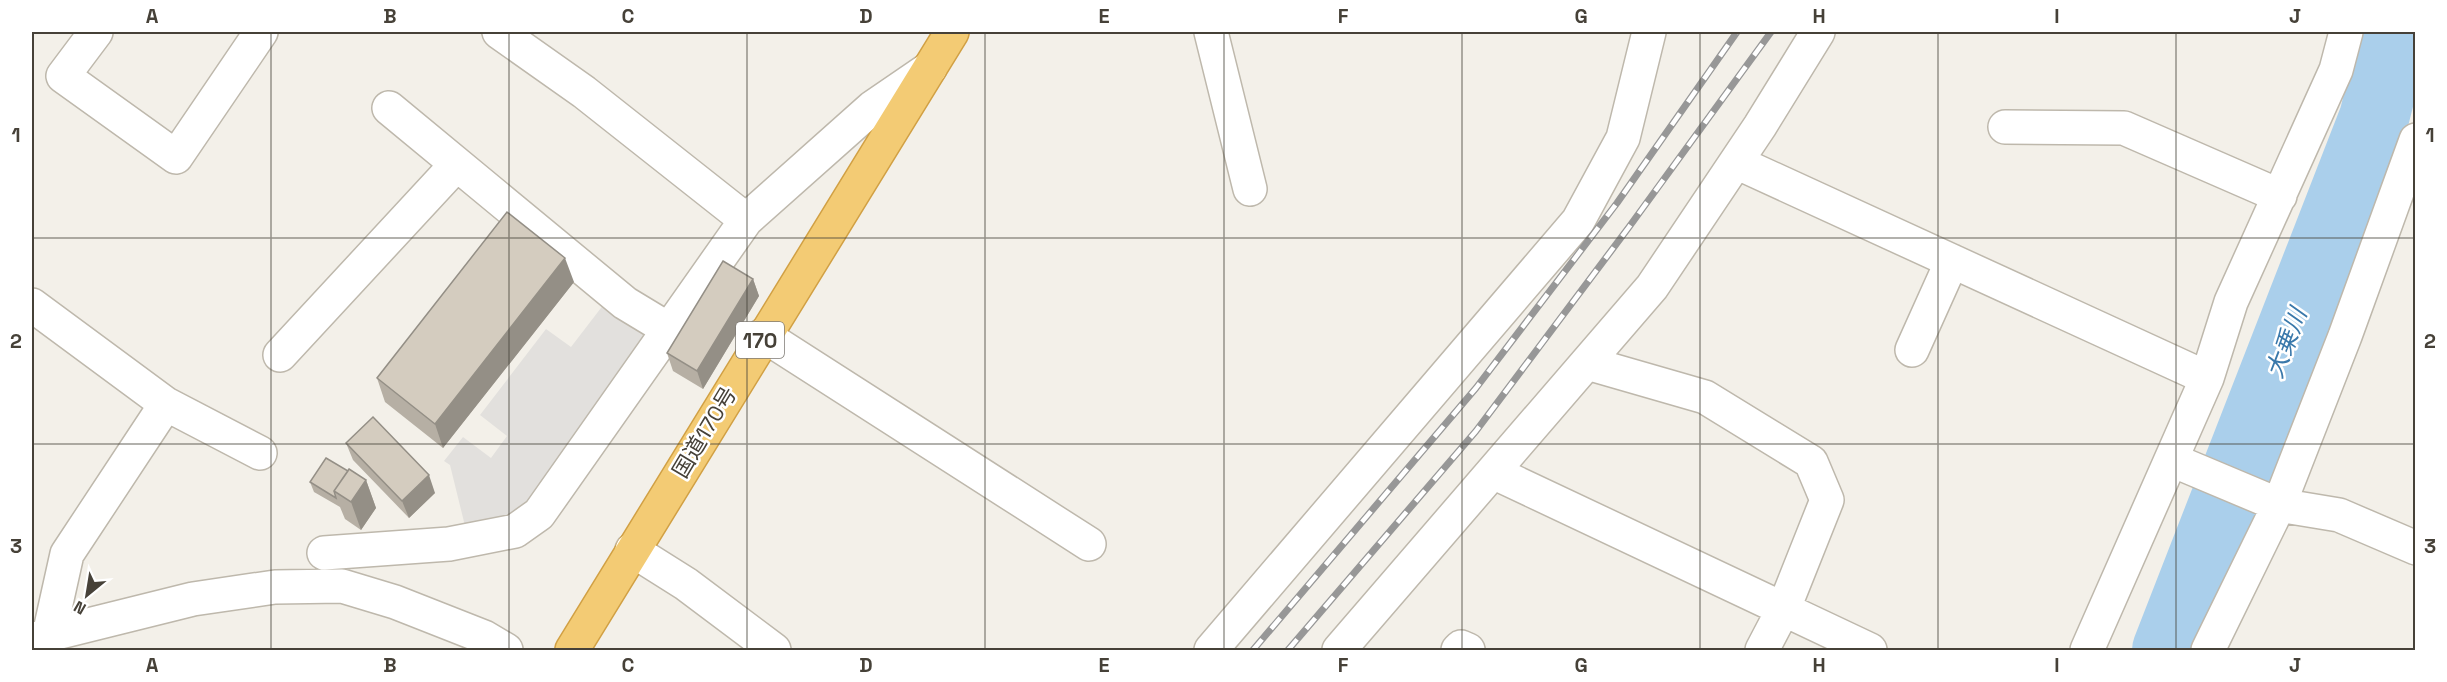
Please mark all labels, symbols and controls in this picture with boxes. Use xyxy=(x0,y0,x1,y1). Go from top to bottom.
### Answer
text: A xyxy=(146,3,159,29)
text: B xyxy=(383,3,397,29)
text: C xyxy=(622,3,635,29)
text: D xyxy=(859,3,873,29)
text: E xyxy=(1098,3,1110,29)
text: F xyxy=(1338,3,1349,29)
text: G xyxy=(1574,3,1588,29)
text: H xyxy=(1812,3,1826,29)
text: I xyxy=(2054,3,2060,29)
text: J xyxy=(2289,3,2301,29)
text: 1 xyxy=(11,122,21,148)
text: 1 xyxy=(2425,122,2435,148)
water label: 大乗川 xyxy=(2259,301,2314,382)
road number: 170 xyxy=(736,322,784,358)
text: 2 xyxy=(10,328,22,354)
text: 2 xyxy=(2424,328,2436,354)
street label: 国道170号 xyxy=(666,381,742,483)
text: 3 xyxy=(10,533,22,559)
text: 3 xyxy=(2424,533,2436,559)
north arrow xyxy=(57,565,117,625)
text: N xyxy=(70,596,90,619)
text: A xyxy=(146,652,159,678)
text: B xyxy=(383,652,397,678)
text: C xyxy=(622,652,635,678)
text: D xyxy=(859,652,873,678)
text: E xyxy=(1098,652,1110,678)
text: F xyxy=(1338,652,1349,678)
text: G xyxy=(1574,652,1588,678)
text: H xyxy=(1812,652,1826,678)
text: I xyxy=(2054,652,2060,678)
text: J xyxy=(2289,652,2301,678)

